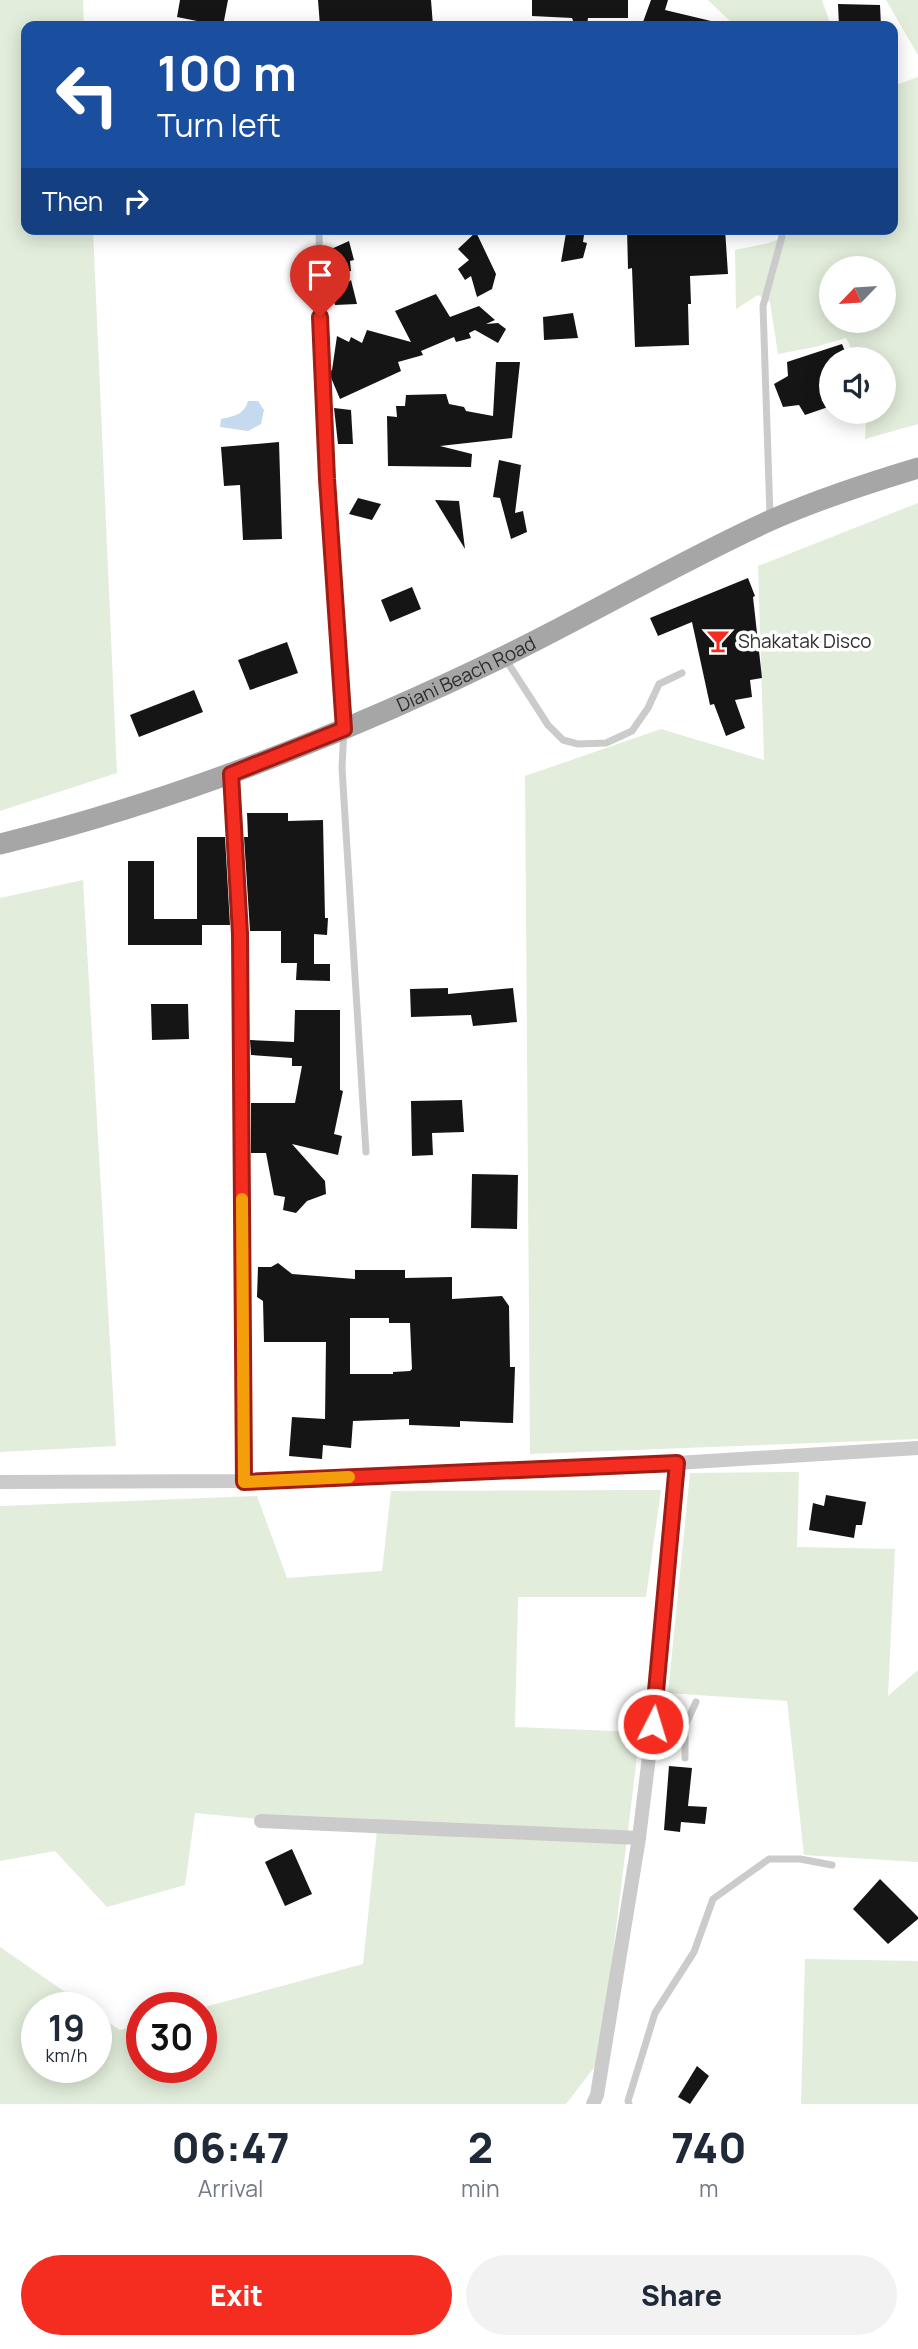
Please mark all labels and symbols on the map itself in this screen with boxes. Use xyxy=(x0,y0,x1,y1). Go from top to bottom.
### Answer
pin xyxy=(290,245,350,317)
north arrow xyxy=(819,256,896,332)
bar icon: Shakatak Disco xyxy=(704,627,732,655)
place label: Shakatak Disco xyxy=(738,628,872,654)
street label: Diani Beach Road xyxy=(392,630,540,718)
position arrow xyxy=(616,1687,690,1761)
speed limit sign: 30 xyxy=(126,1992,217,2083)

